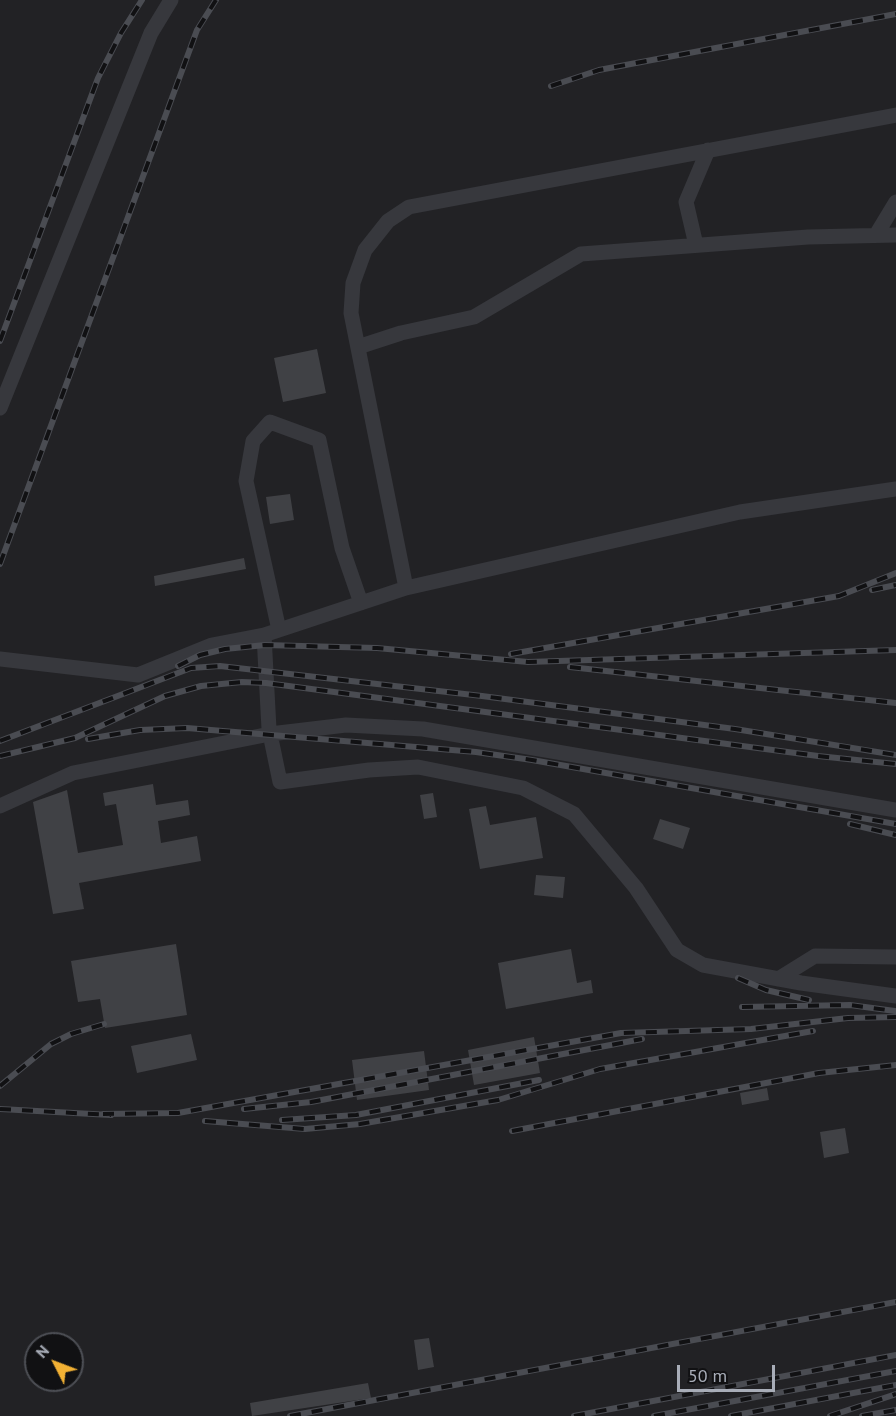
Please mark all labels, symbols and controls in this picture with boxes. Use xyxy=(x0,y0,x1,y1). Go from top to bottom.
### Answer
north arrow xyxy=(24,1332,84,1392)
text: N xyxy=(31,1341,53,1362)
scale bar xyxy=(680,1353,778,1391)
text: 50 m xyxy=(688,1364,727,1387)

